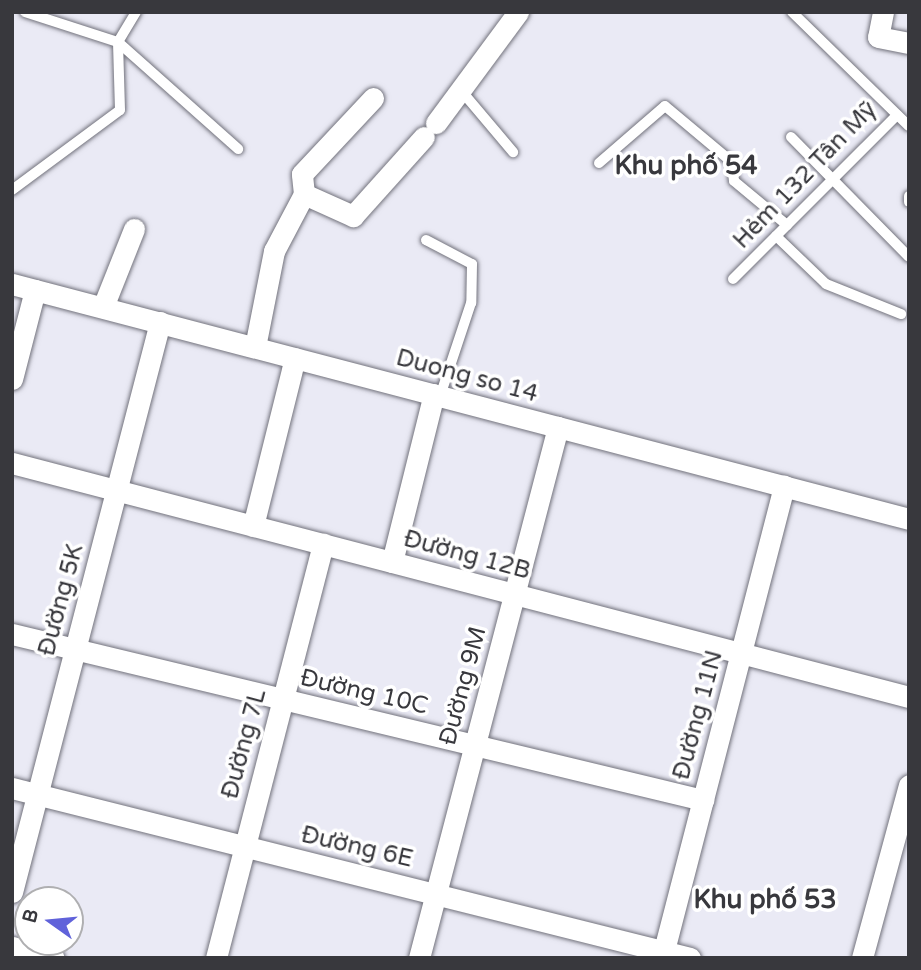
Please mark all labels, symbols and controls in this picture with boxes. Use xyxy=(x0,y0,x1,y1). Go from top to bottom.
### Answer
street label: Hẻm 132 Tân Mỹ xyxy=(727,95,883,255)
district label: Khu phố 54 xyxy=(614,150,758,182)
street label: Duong so 14 xyxy=(393,343,541,409)
street label: Đường 12B xyxy=(400,524,534,586)
street label: Đường 5K xyxy=(32,541,90,659)
street label: Đường 9M xyxy=(433,624,493,748)
street label: Đường 11N xyxy=(667,647,729,783)
street label: Đường 10C xyxy=(297,663,431,721)
street label: Đường 7L xyxy=(216,686,272,802)
street label: Đường 6E xyxy=(298,820,416,874)
district label: Khu phố 53 xyxy=(693,884,837,916)
north arrow xyxy=(14,886,84,956)
text: B xyxy=(18,907,43,925)

